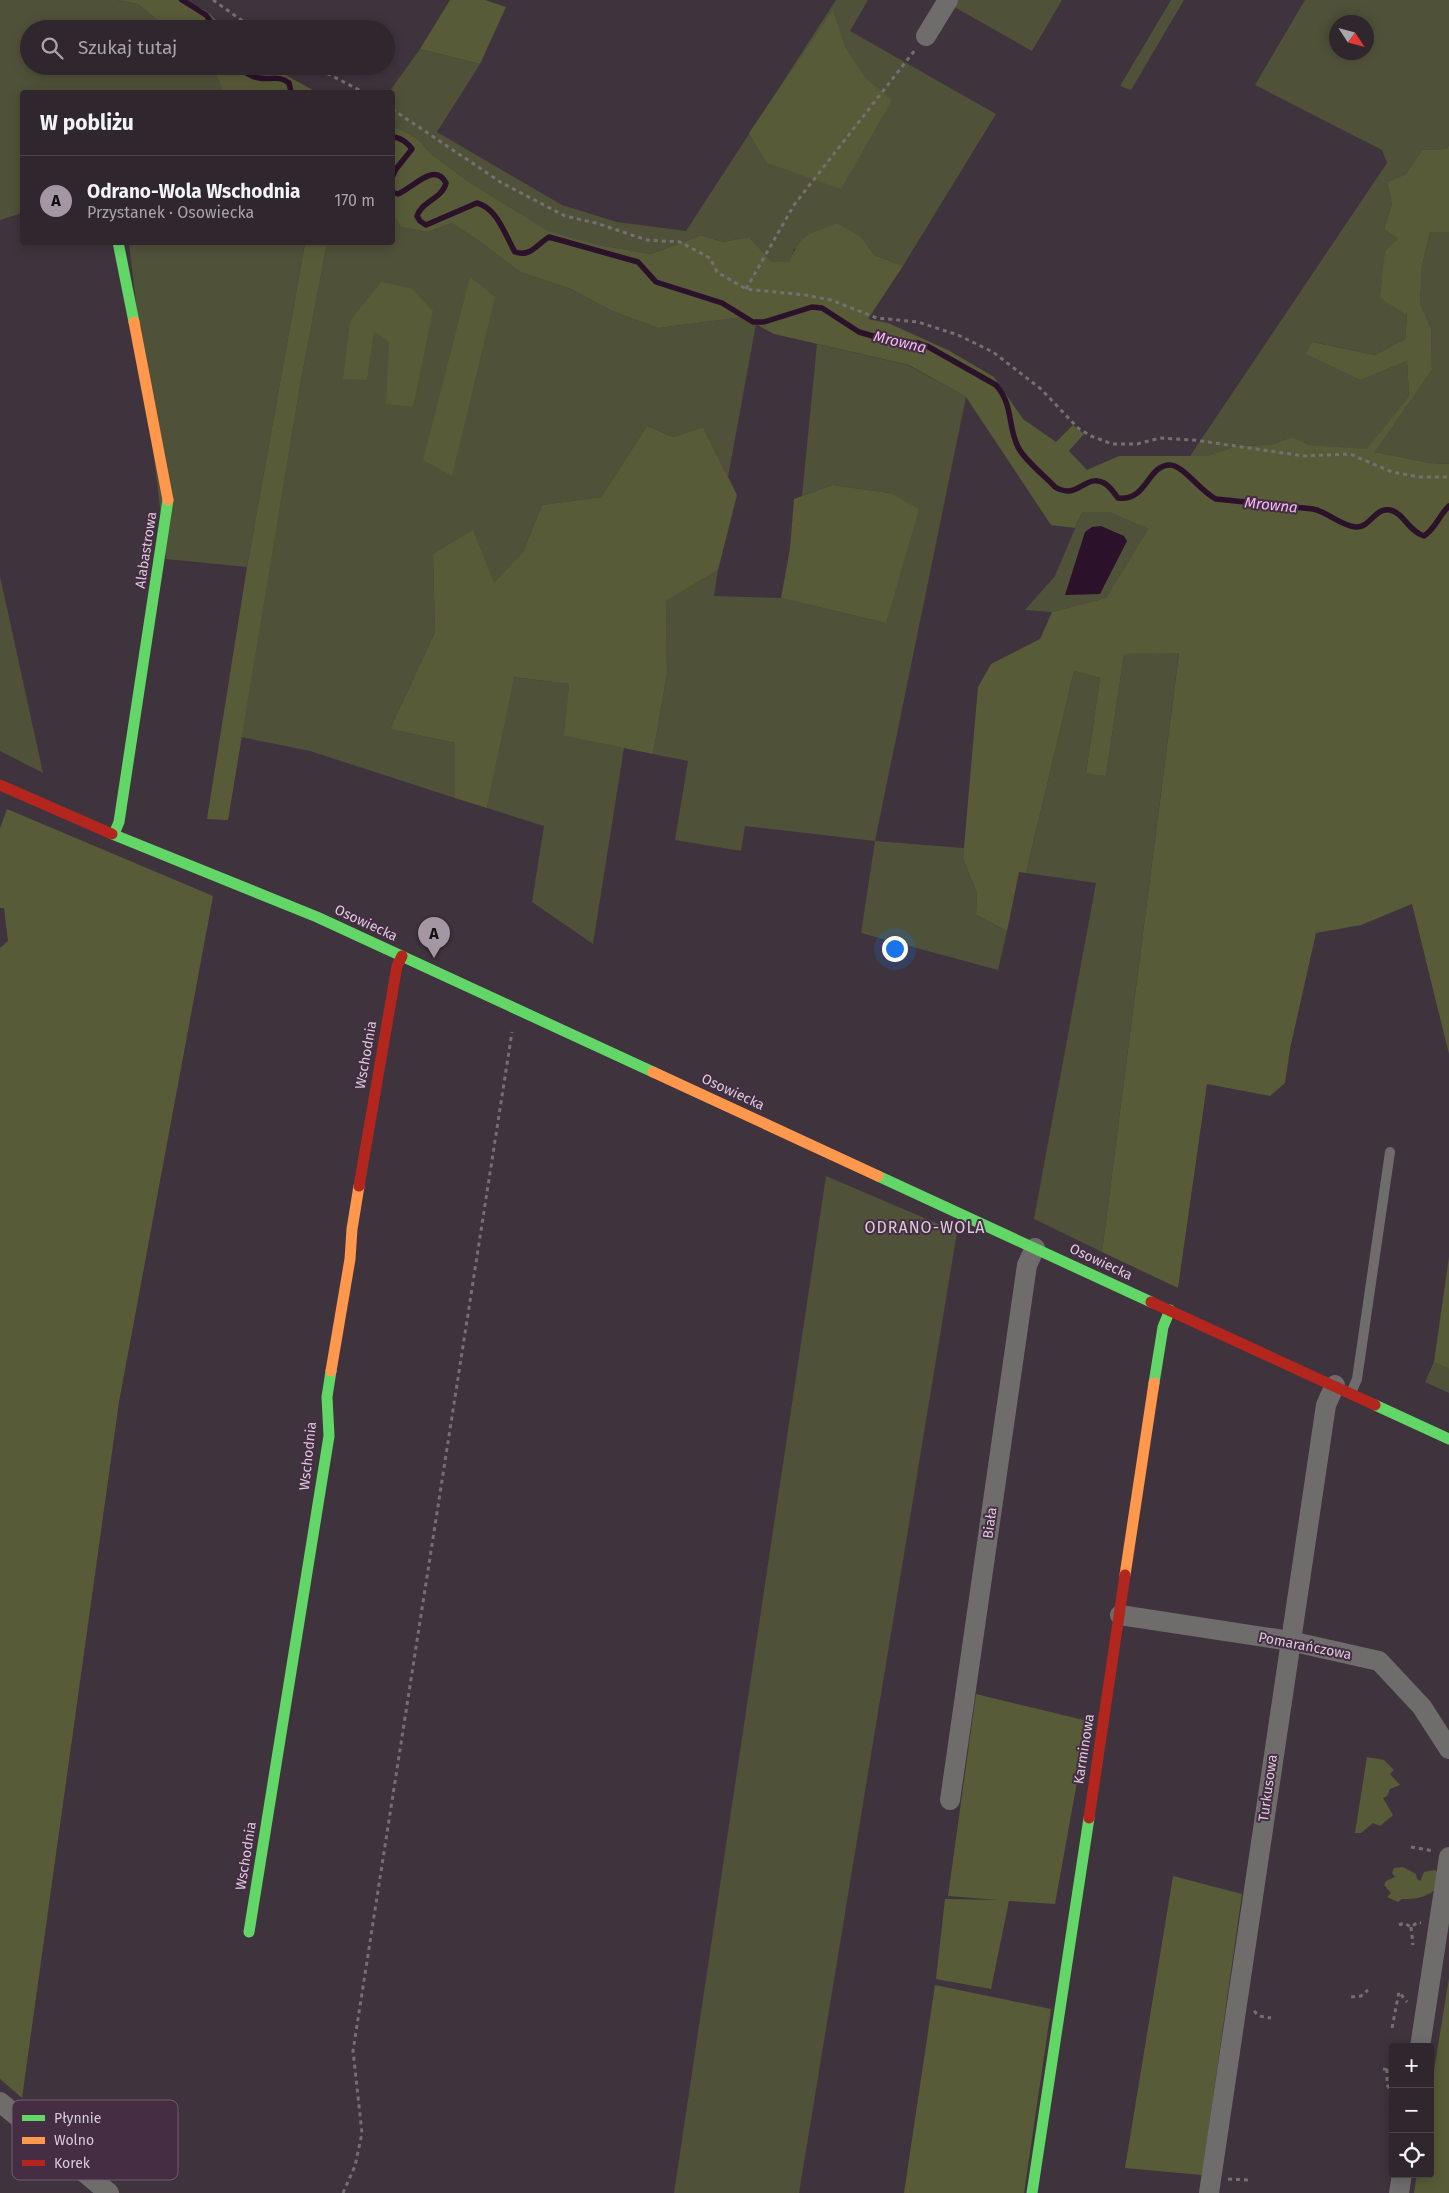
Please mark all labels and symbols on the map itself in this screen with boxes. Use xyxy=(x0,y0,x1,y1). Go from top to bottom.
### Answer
north arrow xyxy=(1329,15,1374,60)
water label: Mrowna xyxy=(872,327,928,357)
water label: Mrowna xyxy=(1243,493,1299,517)
street label: Alabastrowa xyxy=(132,510,160,590)
street label: Osowiecka xyxy=(332,901,400,945)
pin: A xyxy=(418,917,450,958)
your location xyxy=(882,936,908,962)
street label: Wschodnia xyxy=(352,1019,380,1091)
street label: Osowiecka xyxy=(699,1070,767,1114)
district label: ODRANO-WOLA xyxy=(864,1218,986,1237)
street label: Osowiecka xyxy=(1067,1240,1135,1284)
street label: Wschodnia xyxy=(296,1421,320,1491)
street label: Biała xyxy=(979,1506,1001,1540)
street label: Pomarańczowa xyxy=(1257,1629,1353,1663)
street label: Karminowa xyxy=(1070,1713,1098,1785)
street label: Turkusowa xyxy=(1255,1753,1281,1823)
street label: Wschodnia xyxy=(232,1821,260,1891)
legend xyxy=(12,2100,178,2180)
text: Płynnie xyxy=(54,2110,101,2127)
text: Wolno xyxy=(54,2132,94,2149)
text: Korek xyxy=(54,2155,91,2172)

